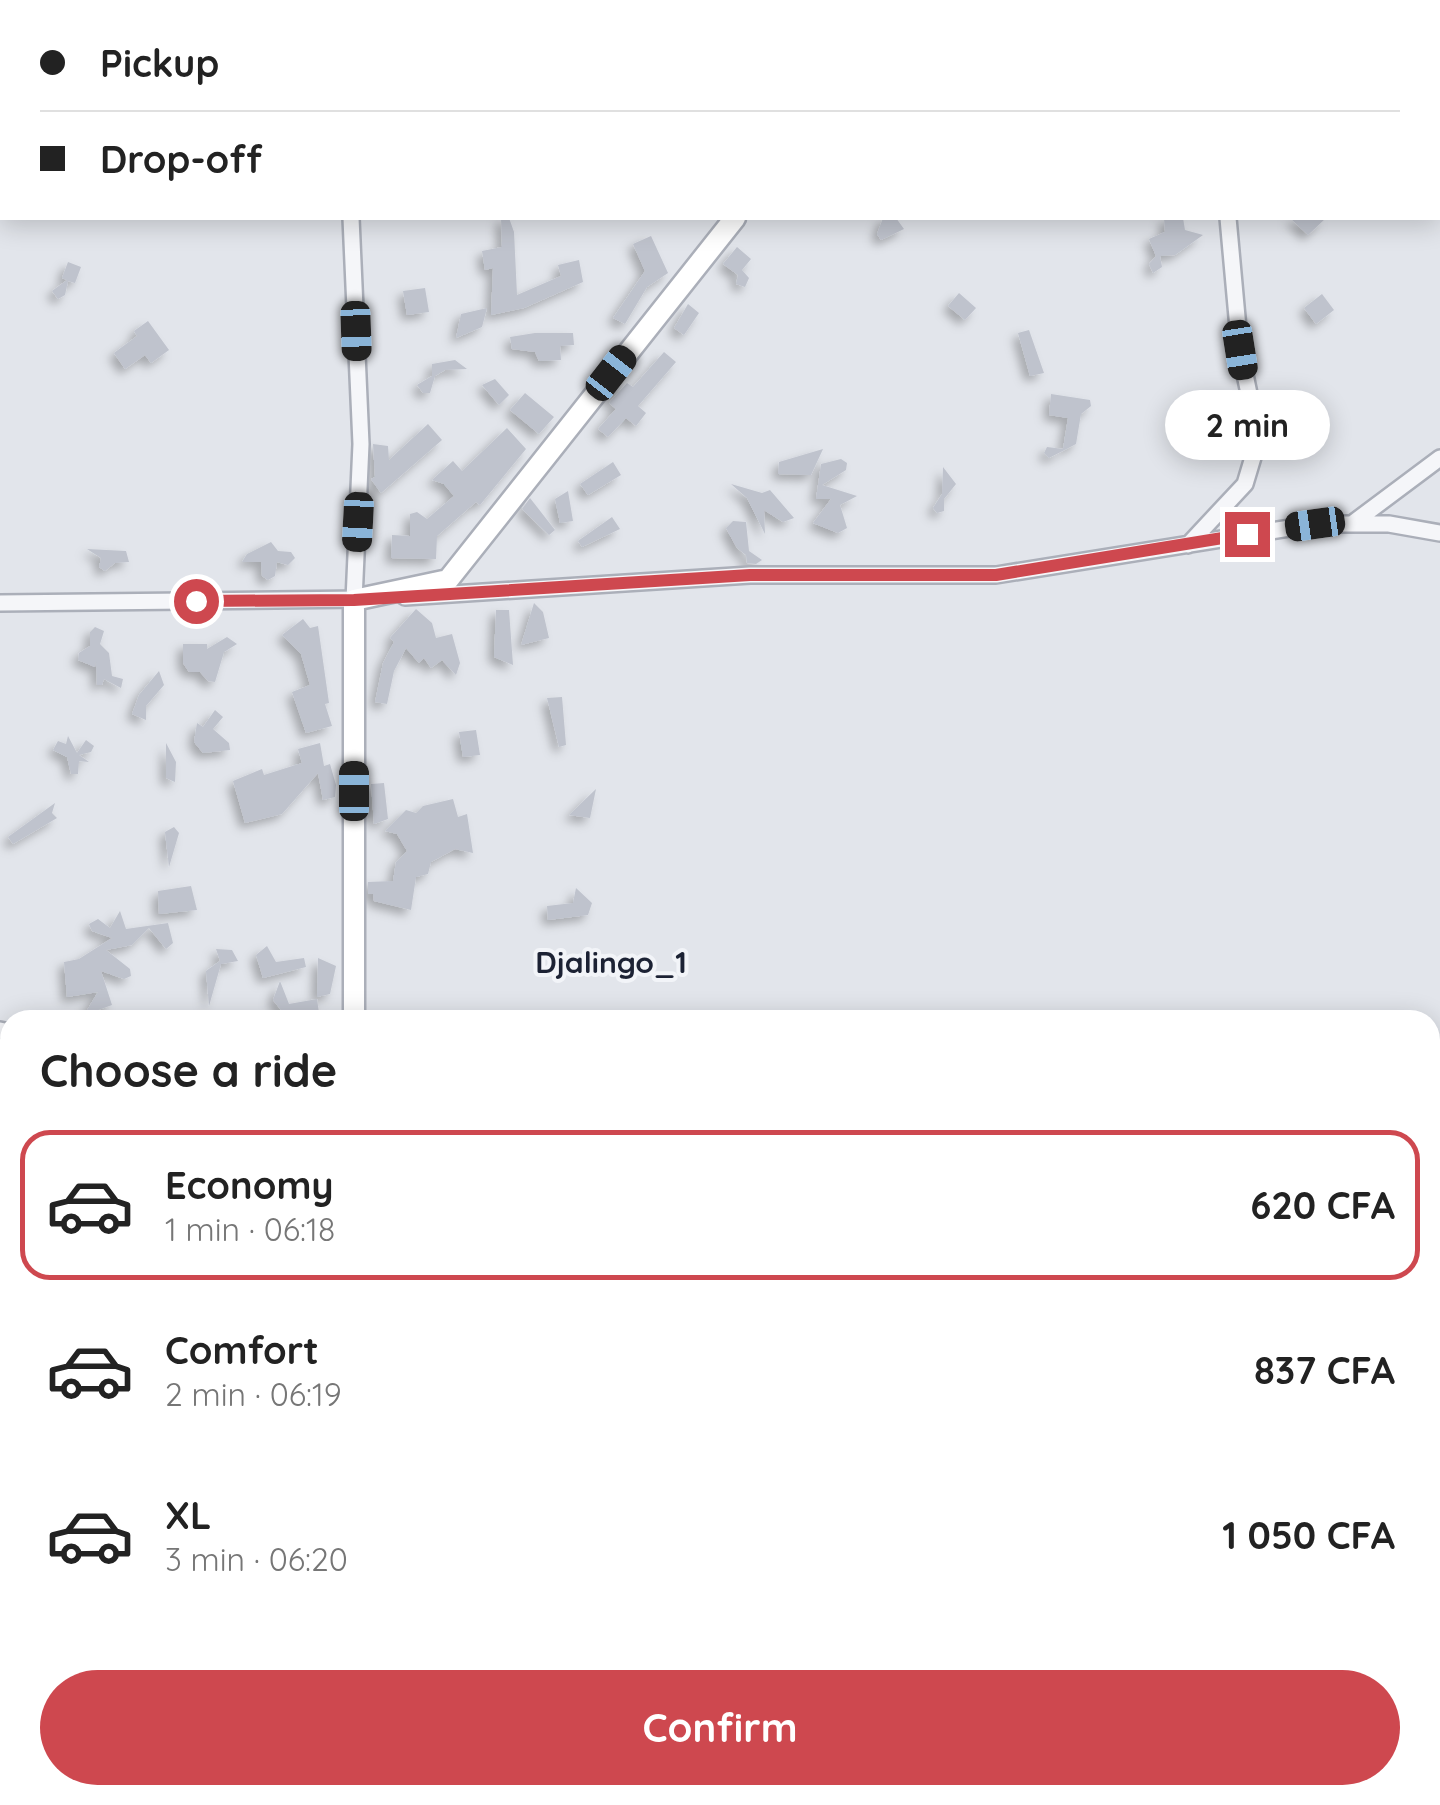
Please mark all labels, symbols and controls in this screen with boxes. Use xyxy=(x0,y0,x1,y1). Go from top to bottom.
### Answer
text: Pickup xyxy=(100,39,219,87)
text: Drop-off xyxy=(100,135,262,183)
car xyxy=(340,300,372,362)
car xyxy=(1220,318,1260,382)
car xyxy=(581,340,641,406)
callout: 2 min xyxy=(1164,389,1330,459)
text: 2 min xyxy=(1206,405,1289,445)
car xyxy=(341,491,375,553)
car xyxy=(1283,505,1347,543)
route end xyxy=(1225,512,1270,557)
route start xyxy=(174,579,219,624)
car xyxy=(339,761,369,821)
district label: Djalingo_1 xyxy=(535,943,687,981)
text: Choose a ride xyxy=(40,1042,337,1098)
icon: car xyxy=(45,1160,135,1250)
text: Economy xyxy=(165,1161,334,1209)
text: 620 CFA xyxy=(1250,1181,1395,1229)
text: 1 min · 06:18 xyxy=(165,1209,335,1249)
icon: car xyxy=(45,1325,135,1415)
text: Comfort xyxy=(165,1326,319,1374)
text: 837 CFA xyxy=(1254,1346,1395,1394)
text: 2 min · 06:19 xyxy=(165,1374,342,1414)
icon: car xyxy=(45,1490,135,1580)
text: XL xyxy=(165,1491,211,1539)
text: 1 050 CFA xyxy=(1222,1511,1395,1559)
text: 3 min · 06:20 xyxy=(165,1539,348,1579)
button: Confirm xyxy=(40,1670,1400,1785)

